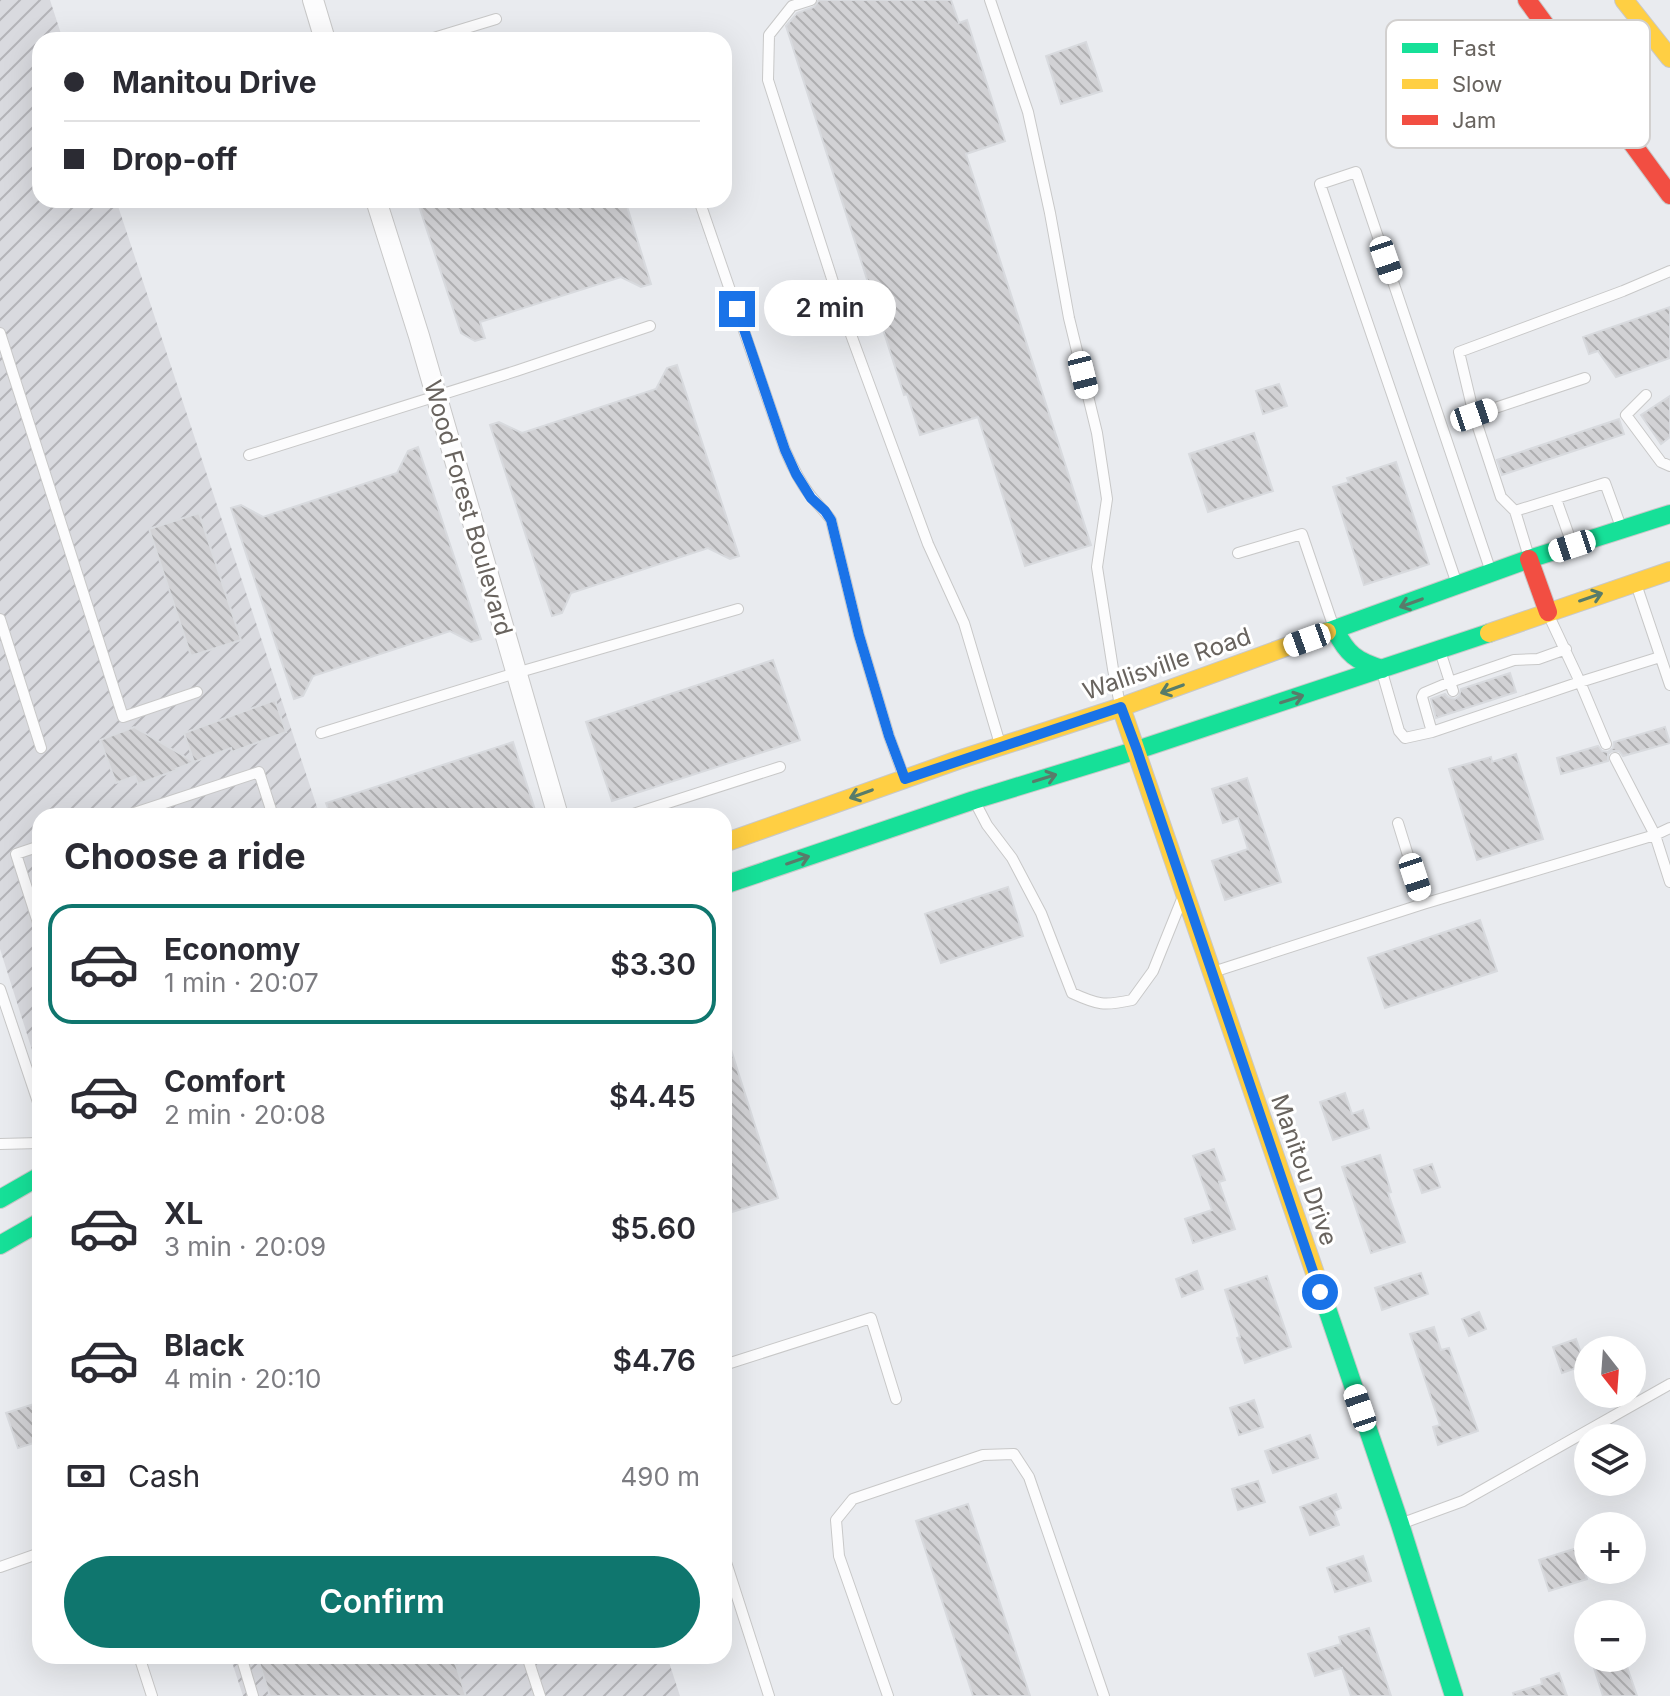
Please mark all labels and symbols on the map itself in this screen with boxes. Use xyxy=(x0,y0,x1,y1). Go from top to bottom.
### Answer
legend xyxy=(1386,20,1650,148)
text: Fast xyxy=(1452,35,1496,61)
text: Slow xyxy=(1452,71,1502,97)
text: Jam xyxy=(1452,107,1496,133)
car xyxy=(1367,233,1405,287)
callout: 2 min xyxy=(765,281,897,337)
route end xyxy=(719,291,755,327)
car xyxy=(1066,349,1100,401)
street label: Wood Forest Boulevard xyxy=(418,377,519,639)
car xyxy=(1447,396,1501,434)
car xyxy=(1545,527,1599,565)
one-way arrow xyxy=(1579,589,1604,604)
one-way arrow xyxy=(1399,596,1424,611)
street label: Wallisville Road xyxy=(1079,621,1255,706)
car xyxy=(1280,621,1334,659)
one-way arrow xyxy=(1160,683,1185,697)
one-way arrow xyxy=(1279,690,1304,705)
one-way arrow xyxy=(1031,770,1057,785)
one-way arrow xyxy=(849,788,874,803)
car xyxy=(1396,850,1434,904)
one-way arrow xyxy=(785,852,810,867)
street label: Manitou Drive xyxy=(1265,1091,1344,1249)
route start xyxy=(1302,1274,1338,1310)
north arrow xyxy=(1574,1336,1646,1408)
car xyxy=(1341,1381,1379,1435)

